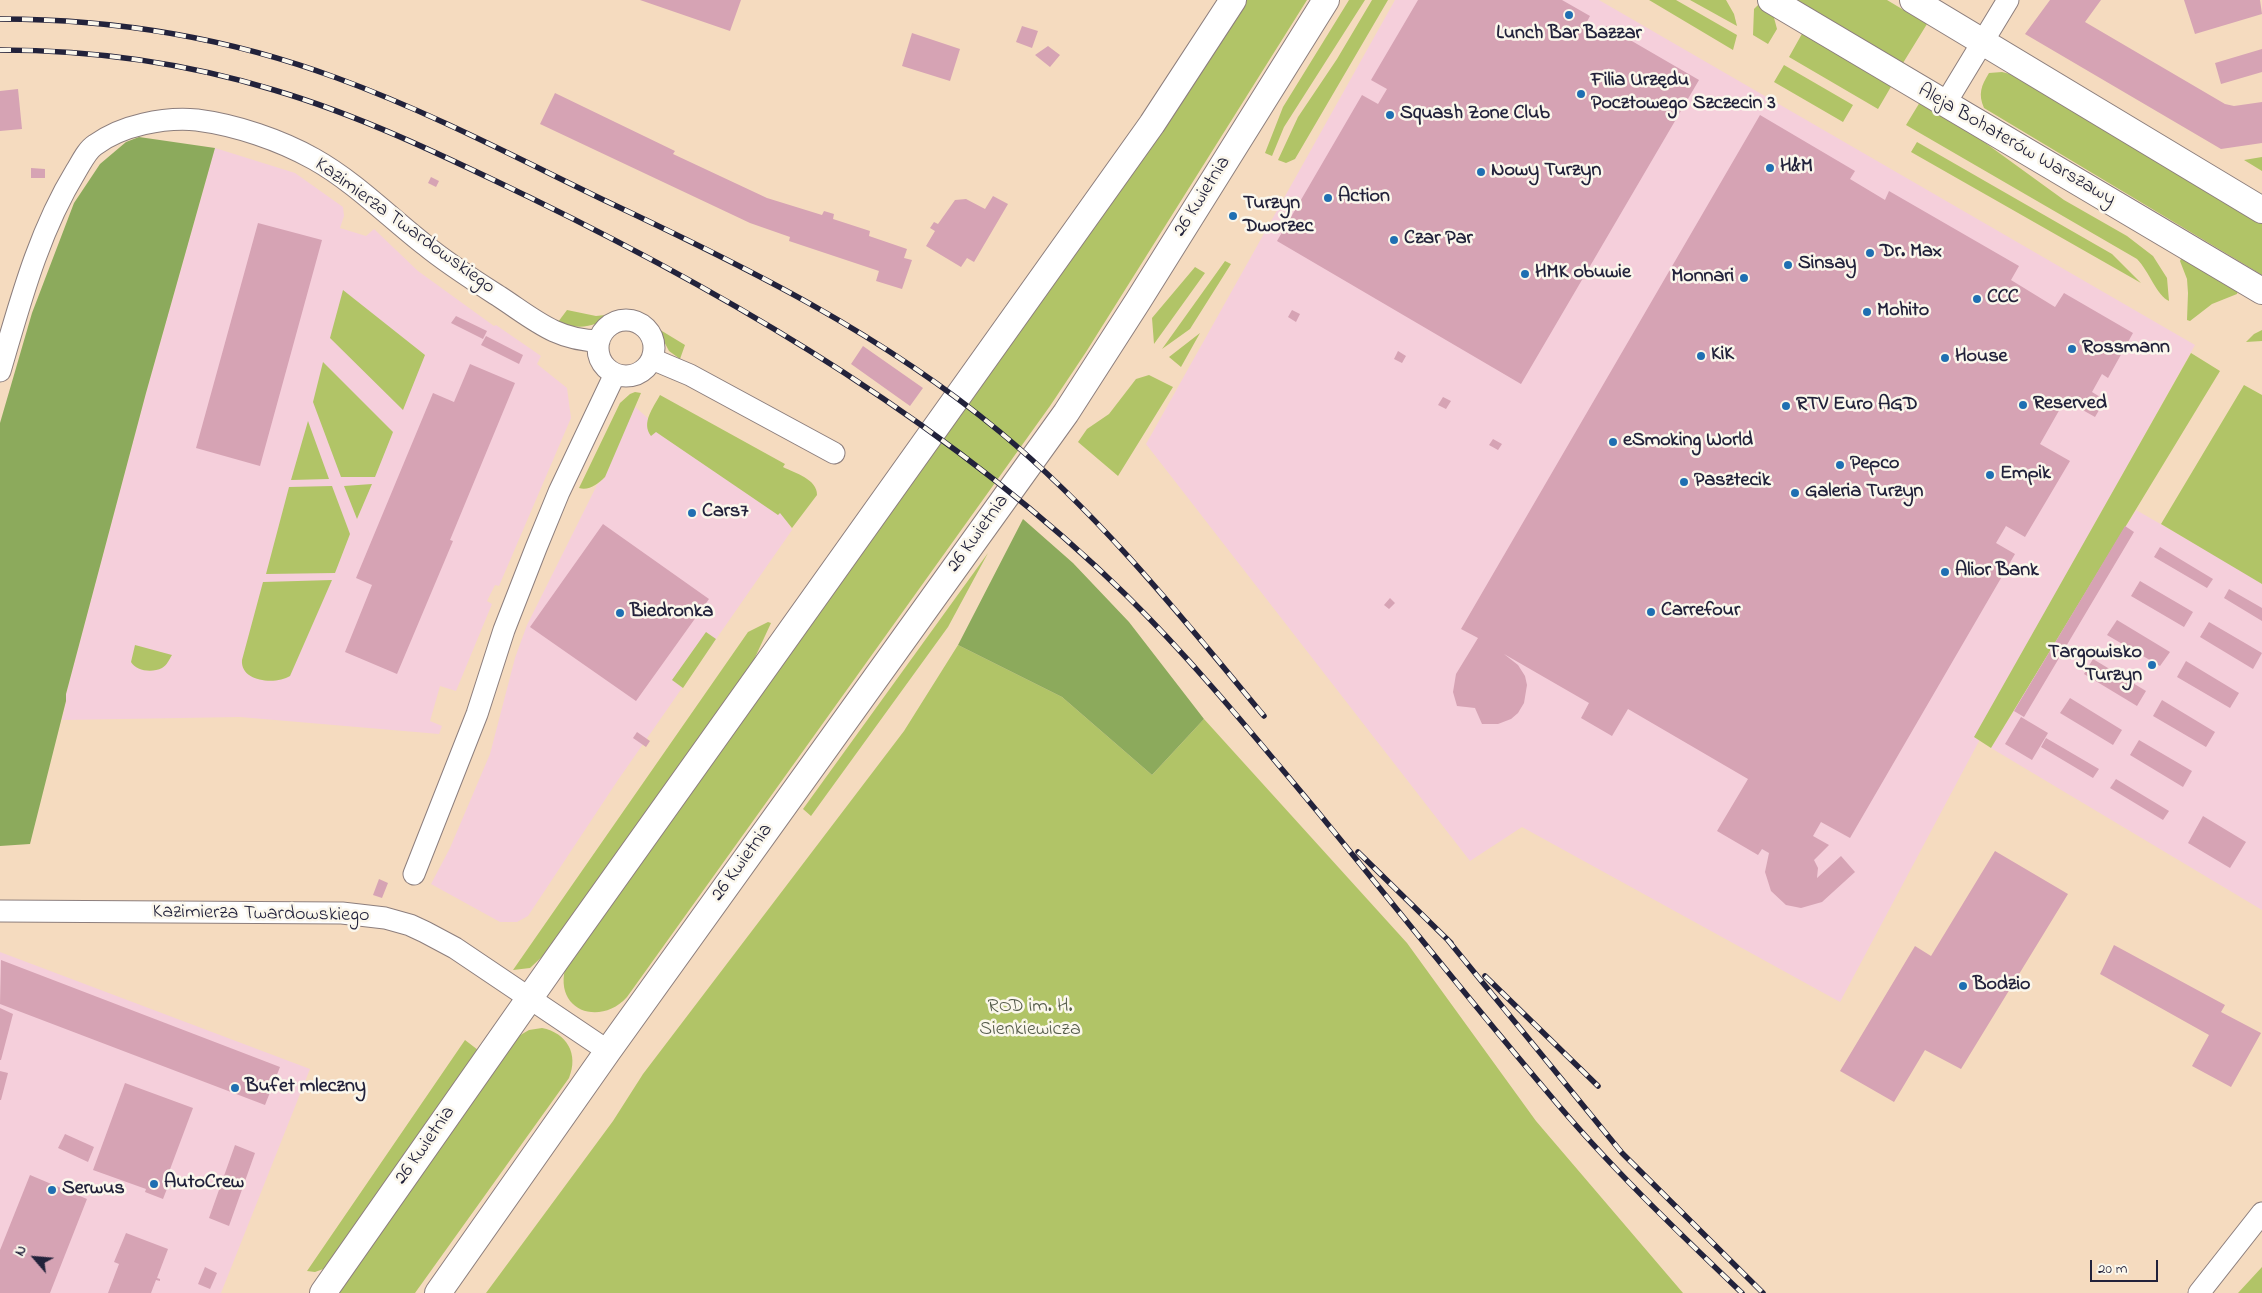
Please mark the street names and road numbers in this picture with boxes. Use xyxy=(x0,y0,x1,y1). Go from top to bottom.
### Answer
street label: Aleja Bohaterów Warszawy xyxy=(1913,79,2119,213)
street label: 26 Kwietnia xyxy=(1169,152,1237,242)
street label: Kazimierza Twardowskiego xyxy=(309,154,499,300)
street label: 26 Kwietnia xyxy=(943,491,1015,577)
street label: 26 Kwietnia xyxy=(707,820,779,906)
street label: Kazimierza Twardowskiego xyxy=(152,901,370,929)
street label: 26 Kwietnia xyxy=(390,1102,462,1190)

